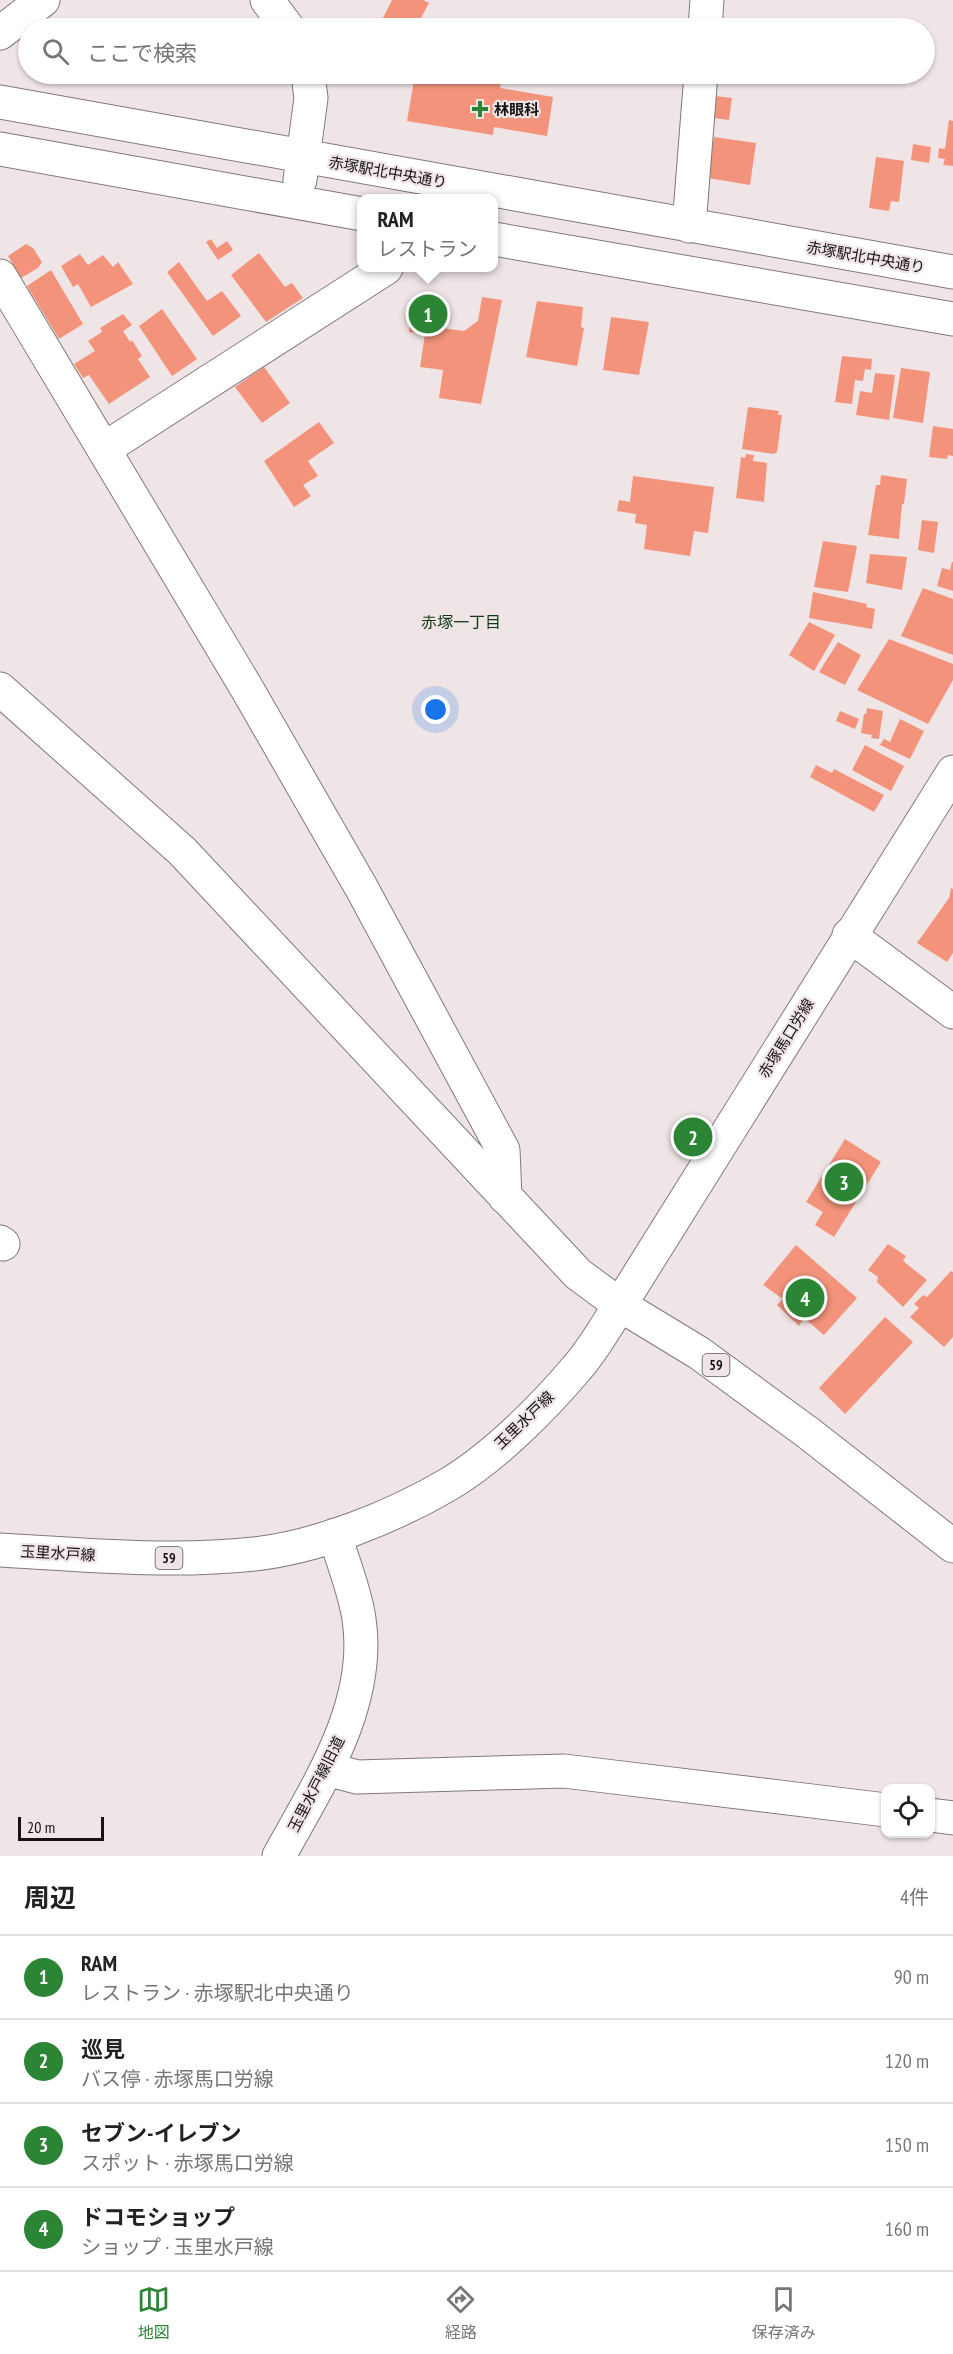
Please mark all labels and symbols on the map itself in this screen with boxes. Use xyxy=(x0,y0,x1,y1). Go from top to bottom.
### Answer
marker: 林眼科 xyxy=(471,100,489,118)
place label: 林眼科 xyxy=(494,100,539,119)
street label: 赤塚駅北中央通り xyxy=(327,152,449,192)
street label: 赤塚駅北中央通り xyxy=(805,237,927,277)
pin: 1 xyxy=(408,292,448,336)
district label: 赤塚一丁目 xyxy=(421,612,501,632)
your location xyxy=(421,695,450,724)
street label: 赤塚馬口労線 xyxy=(754,995,818,1081)
pin: 2 xyxy=(674,1114,712,1160)
pin: 3 xyxy=(824,1160,864,1204)
pin: 4 xyxy=(786,1276,824,1320)
road number: 59 xyxy=(702,1354,730,1376)
street label: 玉里水戸線 xyxy=(490,1387,558,1453)
street label: 玉里水戸線 xyxy=(20,1542,96,1564)
road number: 59 xyxy=(156,1547,182,1569)
street label: 玉里水戸線旧道 xyxy=(284,1733,348,1835)
scale bar xyxy=(18,1814,104,1842)

